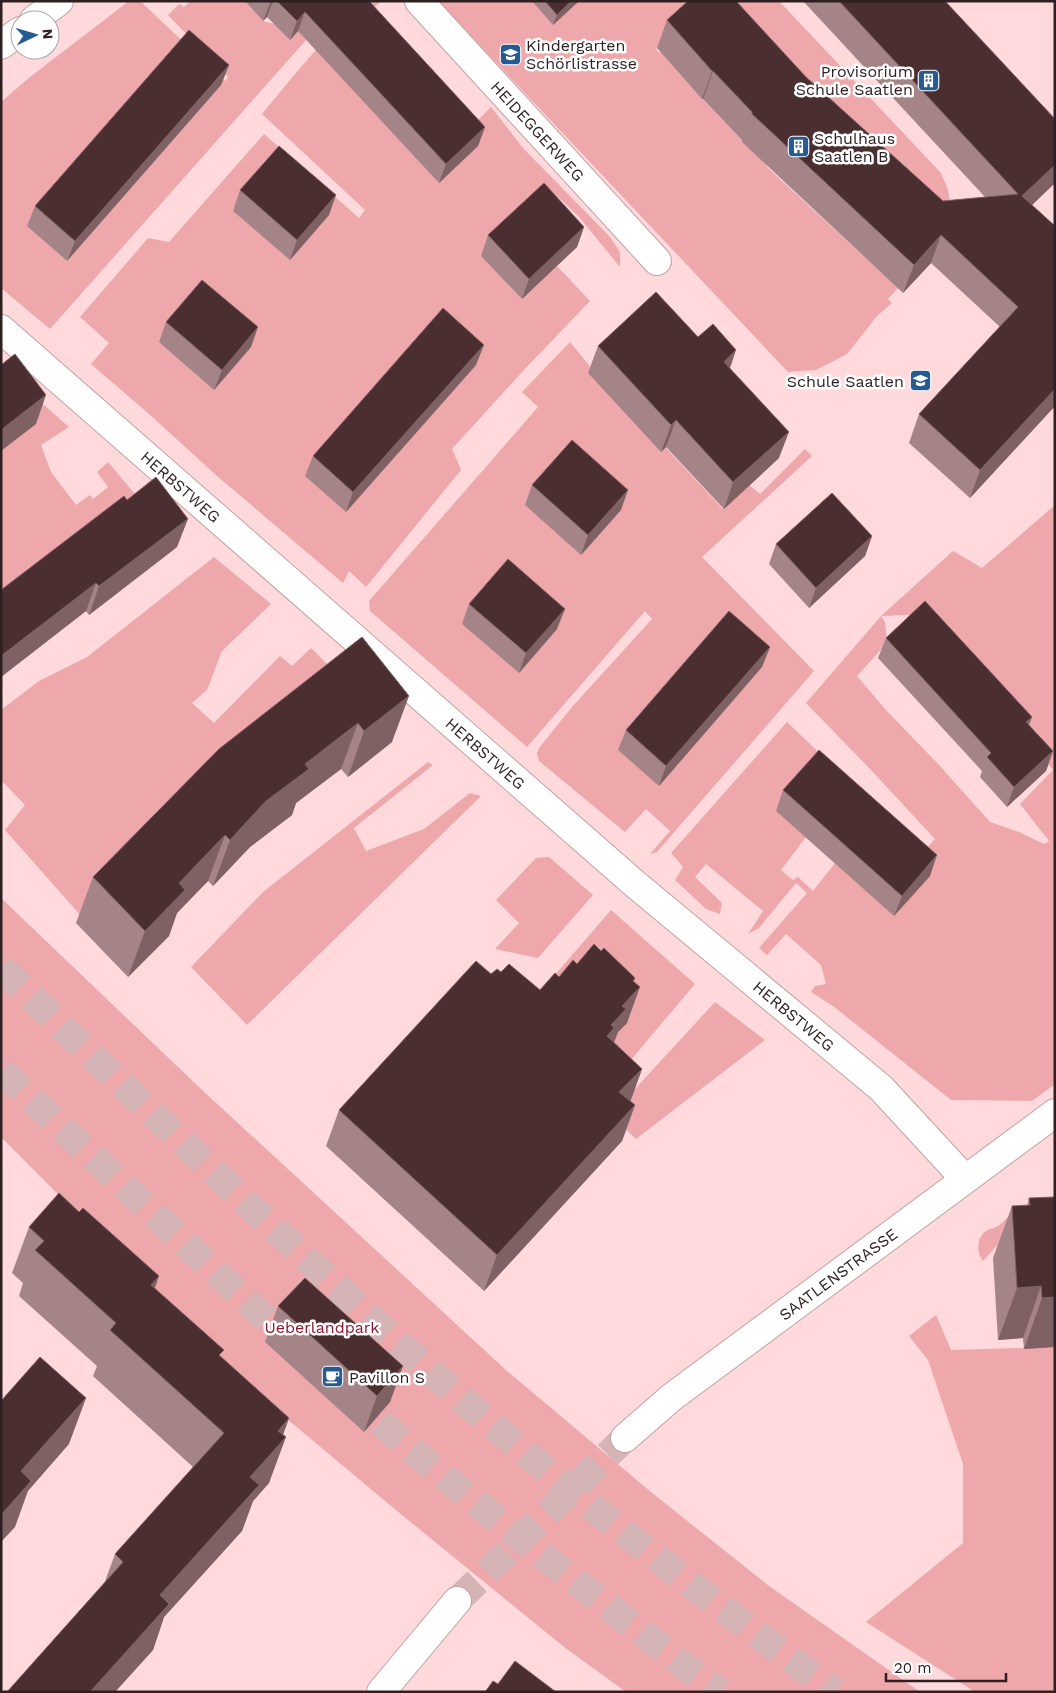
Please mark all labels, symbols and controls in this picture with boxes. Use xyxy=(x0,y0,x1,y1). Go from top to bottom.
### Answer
north arrow xyxy=(10,10,60,60)
text: N xyxy=(40,28,56,40)
place label: Kindergarten Schörlistrasse xyxy=(526,36,637,73)
school or university icon: Kindergarten Schörlistrasse xyxy=(498,42,522,66)
place label: Provisorium Schule Saatlen xyxy=(796,62,913,99)
building icon: Provisorium Schule Saatlen xyxy=(917,68,941,92)
street label: HEIDEGGERWEG xyxy=(487,77,588,185)
place label: Schulhaus Saatlen B xyxy=(814,129,895,166)
building icon: Schulhaus Saatlen B xyxy=(786,135,810,159)
school or university icon: Schule Saatlen xyxy=(908,369,932,393)
place label: Schule Saatlen xyxy=(787,372,904,391)
street label: HERBSTWEG xyxy=(137,447,224,527)
street label: HERBSTWEG xyxy=(442,714,529,793)
street label: HERBSTWEG xyxy=(749,977,838,1055)
street label: SAATLENSTRASSE xyxy=(775,1224,901,1324)
park label: Ueberlandpark xyxy=(265,1318,379,1337)
cafe icon: Pavillon S xyxy=(321,1365,345,1389)
place label: Pavillon S xyxy=(349,1368,425,1387)
scale bar xyxy=(886,1650,1006,1682)
text: 20 m xyxy=(894,1659,932,1677)

